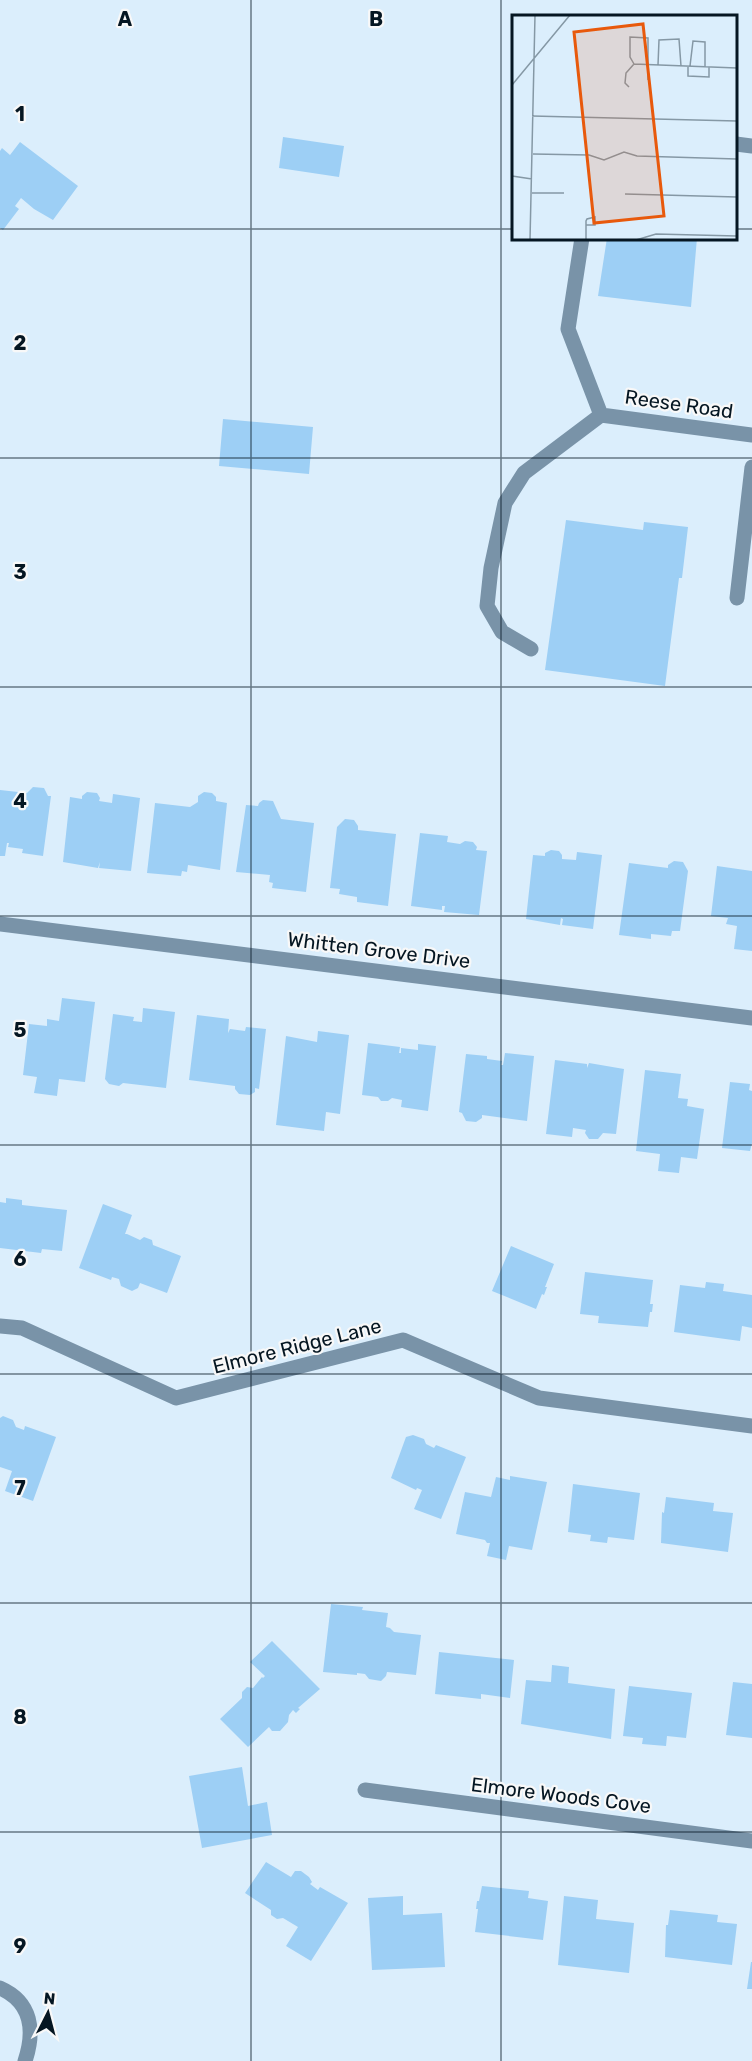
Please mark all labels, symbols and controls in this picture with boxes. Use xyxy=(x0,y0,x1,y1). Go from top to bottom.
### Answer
text: A xyxy=(118,7,133,31)
text: B xyxy=(369,7,383,31)
inset map xyxy=(512,15,737,240)
text: 1 xyxy=(15,102,25,126)
text: 2 xyxy=(14,331,27,355)
street label: Reese Road xyxy=(623,385,735,423)
text: 3 xyxy=(13,560,27,584)
text: 4 xyxy=(13,789,27,813)
street label: Whitten Grove Drive xyxy=(286,927,472,973)
text: 5 xyxy=(14,1018,27,1042)
text: 6 xyxy=(13,1247,27,1271)
street label: Elmore Ridge Lane xyxy=(210,1313,384,1379)
text: 7 xyxy=(14,1476,26,1500)
text: 8 xyxy=(13,1705,27,1729)
street label: Elmore Woods Cove xyxy=(470,1772,652,1818)
text: 9 xyxy=(14,1934,27,1958)
north arrow xyxy=(18,1983,78,2043)
text: N xyxy=(43,1989,56,2009)

